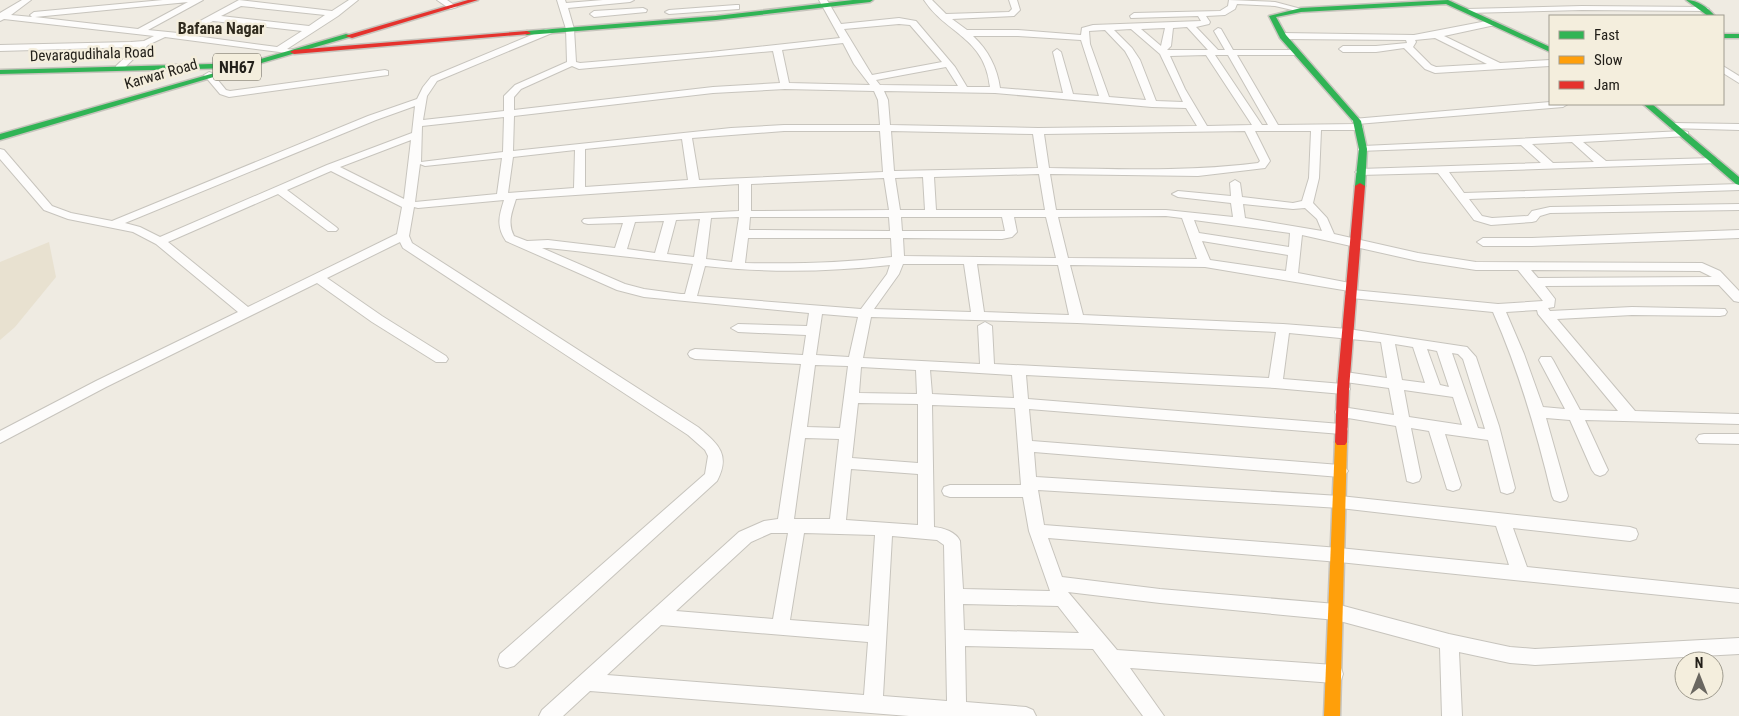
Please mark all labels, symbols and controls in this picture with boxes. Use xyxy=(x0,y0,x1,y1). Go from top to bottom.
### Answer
legend xyxy=(1549,15,1724,105)
district label: Bafana Nagar xyxy=(178,19,264,38)
text: Fast xyxy=(1594,26,1619,44)
street label: Devaragudihala Road xyxy=(29,43,155,65)
text: Slow xyxy=(1594,51,1623,69)
road number: NH67 xyxy=(213,54,261,80)
street label: Karwar Road xyxy=(122,55,200,93)
text: Jam xyxy=(1594,76,1620,94)
north arrow xyxy=(1674,651,1724,701)
text: N xyxy=(1695,655,1703,671)

